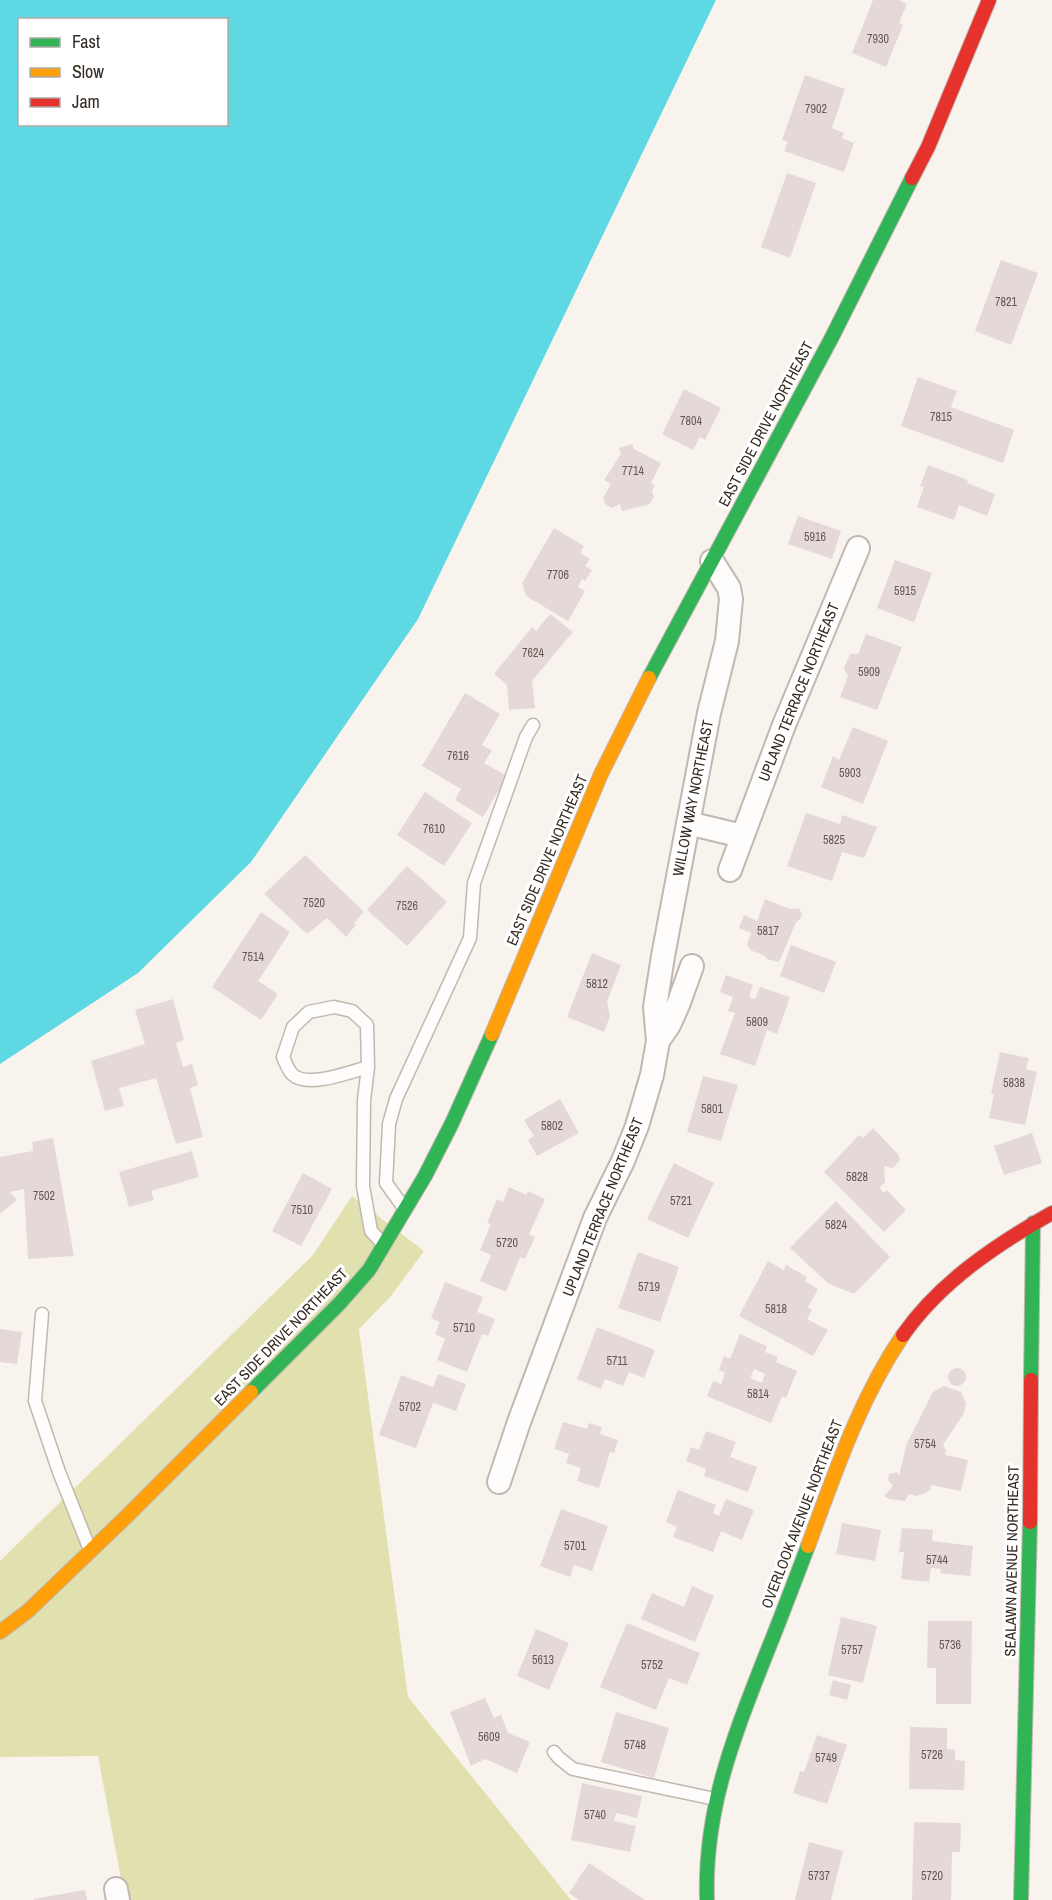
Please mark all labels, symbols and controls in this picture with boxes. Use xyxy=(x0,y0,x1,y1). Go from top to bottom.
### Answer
legend xyxy=(18,18,228,126)
text: Fast xyxy=(72,29,100,54)
house number: 7930 xyxy=(867,31,889,47)
text: Slow xyxy=(72,59,104,84)
text: Jam xyxy=(72,89,100,114)
house number: 7902 xyxy=(805,101,827,117)
house number: 7821 xyxy=(995,294,1017,310)
street label: EAST SIDE DRIVE NORTHEAST xyxy=(713,337,818,510)
house number: 7815 xyxy=(930,409,952,425)
house number: 7804 xyxy=(680,413,702,429)
house number: 7714 xyxy=(622,463,644,479)
house number: 5916 xyxy=(804,529,826,545)
house number: 7706 xyxy=(547,567,569,583)
house number: 5915 xyxy=(894,583,916,599)
street label: UPLAND TERRACE NORTHEAST xyxy=(753,599,844,784)
house number: 7624 xyxy=(522,645,544,661)
house number: 5909 xyxy=(858,664,880,680)
street label: WILLOW WAY NORTHEAST xyxy=(667,717,718,878)
house number: 7616 xyxy=(447,748,469,764)
house number: 5903 xyxy=(839,765,861,781)
street label: EAST SIDE DRIVE NORTHEAST xyxy=(501,771,592,949)
house number: 7610 xyxy=(423,821,445,837)
house number: 5825 xyxy=(823,832,845,848)
house number: 7520 xyxy=(303,895,325,911)
house number: 7526 xyxy=(396,898,418,914)
house number: 5817 xyxy=(757,923,779,939)
house number: 7514 xyxy=(242,949,264,965)
house number: 5812 xyxy=(586,976,608,992)
house number: 5809 xyxy=(746,1014,768,1030)
house number: 5838 xyxy=(1003,1075,1025,1091)
house number: 5801 xyxy=(701,1101,723,1117)
street label: UPLAND TERRACE NORTHEAST xyxy=(557,1114,648,1299)
house number: 5802 xyxy=(541,1118,563,1134)
house number: 5828 xyxy=(846,1169,868,1185)
house number: 7502 xyxy=(33,1188,55,1204)
house number: 5721 xyxy=(670,1193,692,1209)
house number: 7510 xyxy=(291,1202,313,1218)
house number: 5824 xyxy=(825,1217,847,1233)
house number: 5720 xyxy=(496,1235,518,1251)
street label: EAST SIDE DRIVE NORTHEAST xyxy=(209,1263,352,1410)
house number: 5719 xyxy=(638,1279,660,1295)
house number: 5818 xyxy=(765,1301,787,1317)
house number: 5710 xyxy=(453,1320,475,1336)
house number: 5711 xyxy=(606,1353,628,1369)
house number: 5814 xyxy=(747,1386,769,1402)
house number: 5702 xyxy=(399,1399,421,1415)
street label: OVERLOOK AVENUE NORTHEAST xyxy=(756,1416,847,1611)
house number: 5754 xyxy=(914,1436,936,1452)
street label: SEALAWN AVENUE NORTHEAST xyxy=(999,1465,1024,1657)
house number: 5701 xyxy=(564,1538,586,1554)
house number: 5744 xyxy=(926,1552,948,1568)
house number: 5736 xyxy=(939,1637,961,1653)
house number: 5757 xyxy=(841,1642,863,1658)
house number: 5613 xyxy=(532,1652,554,1668)
house number: 5752 xyxy=(641,1657,663,1673)
house number: 5609 xyxy=(478,1729,500,1745)
house number: 5748 xyxy=(624,1737,646,1753)
house number: 5726 xyxy=(921,1747,943,1763)
house number: 5749 xyxy=(815,1750,837,1766)
house number: 5740 xyxy=(584,1807,606,1823)
house number: 5737 xyxy=(808,1868,830,1884)
house number: 5720 xyxy=(921,1868,943,1884)

